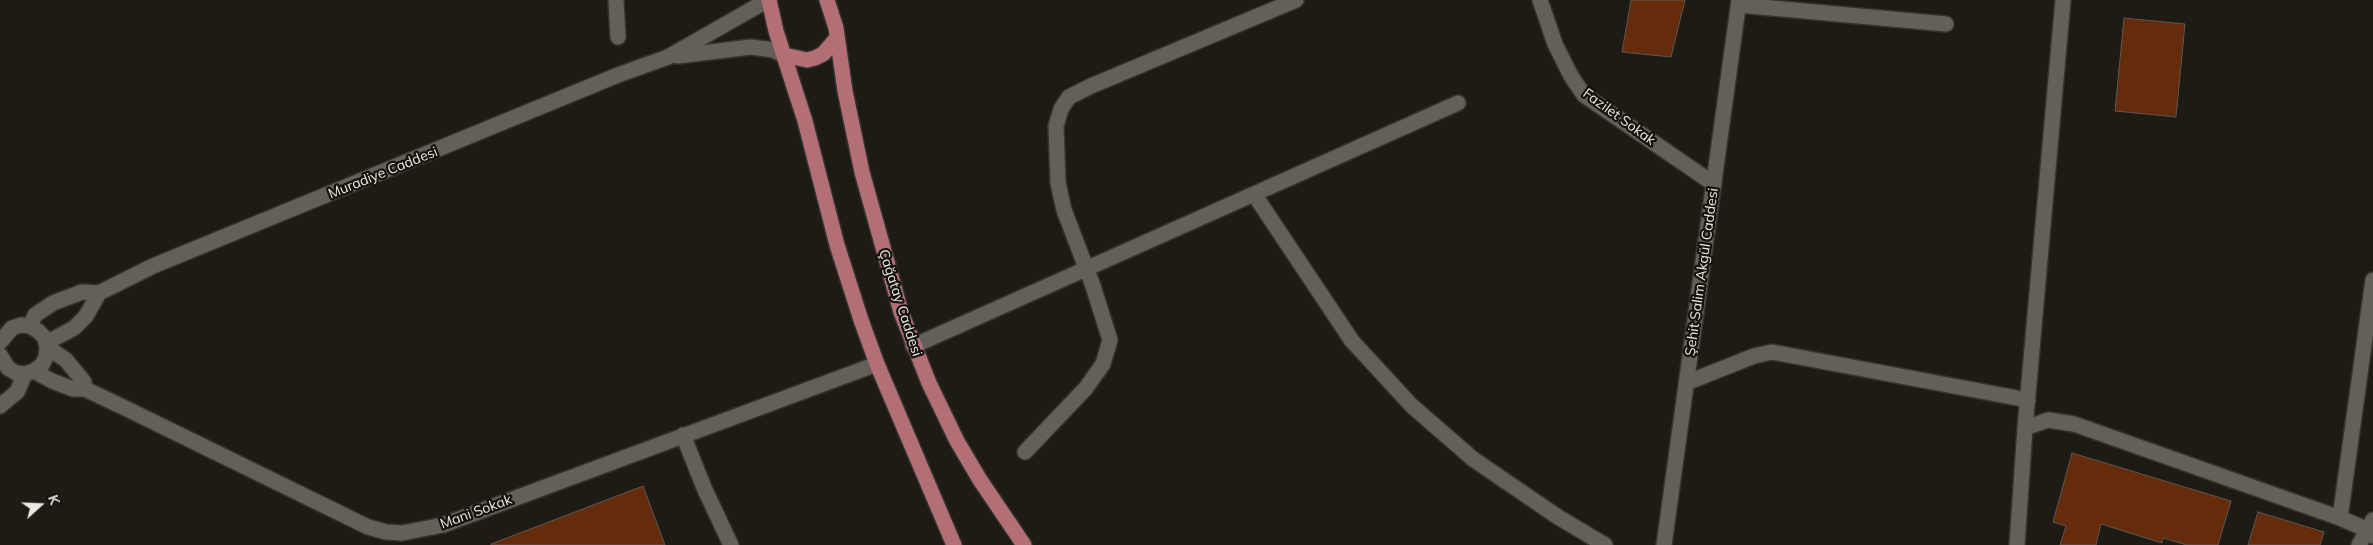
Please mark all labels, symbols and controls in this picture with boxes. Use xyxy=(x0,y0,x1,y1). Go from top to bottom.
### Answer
street label: Fazilet Sokak xyxy=(1579,85,1659,149)
street label: Muradiye Caddesi xyxy=(326,143,440,203)
street label: Şehit Salim Akgül Caddesi xyxy=(1682,187,1722,357)
street label: Çağatay Caddesi xyxy=(875,247,925,359)
north arrow xyxy=(15,480,65,530)
street label: Mani Sokak xyxy=(438,491,514,533)
text: K xyxy=(44,492,64,507)

